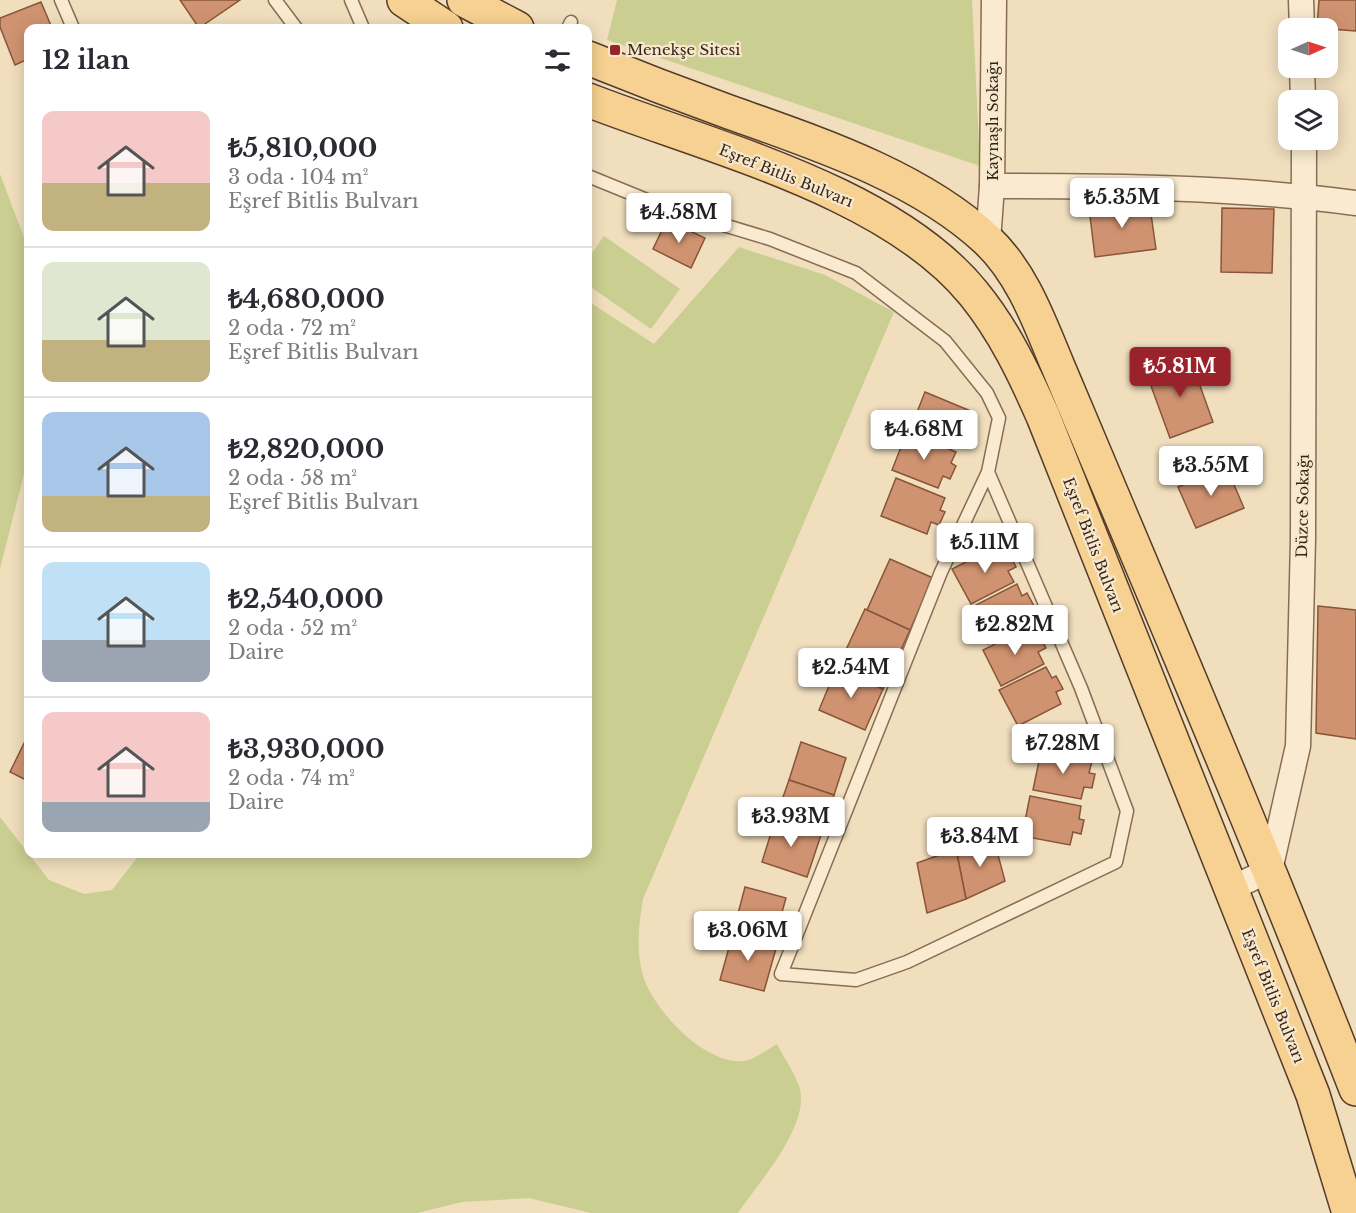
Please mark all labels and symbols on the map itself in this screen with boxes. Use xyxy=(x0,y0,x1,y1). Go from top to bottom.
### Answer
north arrow xyxy=(1278,18,1338,78)
place label: Menekşe Sitesi xyxy=(627,40,740,59)
marker: Menekşe Sitesi xyxy=(608,43,622,57)
street label: Kaynaşlı Sokağı xyxy=(983,61,1002,181)
street label: Eşref Bitlis Bulvarı xyxy=(716,140,856,211)
pin: ₺5.35M xyxy=(1073,178,1171,229)
pin: ₺4.58M xyxy=(630,193,728,244)
pin: ₺5.81M xyxy=(1131,347,1229,398)
pin: ₺4.68M xyxy=(875,410,973,461)
pin: ₺3.55M xyxy=(1162,446,1260,497)
street label: Düzce Sokağı xyxy=(1292,454,1313,558)
street label: Eşref Bitlis Bulvarı xyxy=(1059,475,1128,615)
pin: ₺5.11M xyxy=(936,523,1034,574)
pin: ₺2.82M xyxy=(966,605,1064,656)
pin: ₺2.54M xyxy=(802,648,900,699)
pin: ₺7.28M xyxy=(1014,724,1112,775)
pin: ₺3.93M xyxy=(742,797,840,848)
pin: ₺3.84M xyxy=(931,817,1029,868)
pin: ₺3.06M xyxy=(699,911,797,962)
street label: Eşref Bitlis Bulvarı xyxy=(1238,926,1309,1066)

